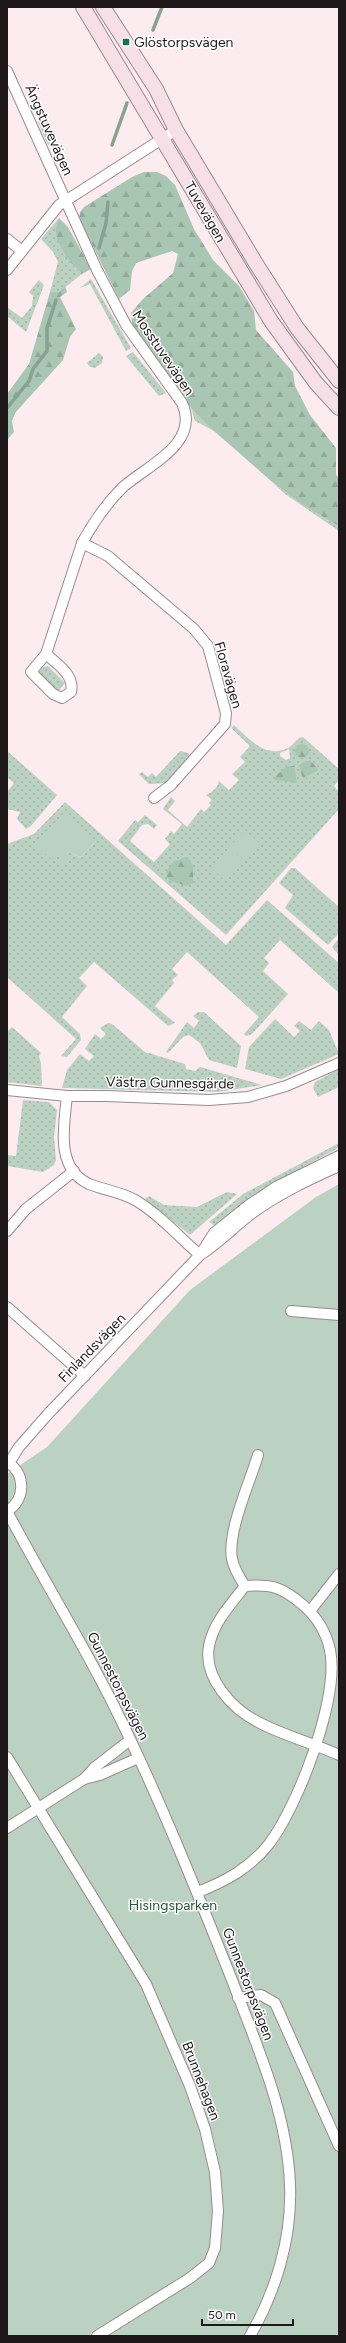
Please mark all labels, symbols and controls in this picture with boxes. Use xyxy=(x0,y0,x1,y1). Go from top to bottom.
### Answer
place label: Glöstorpsvägen xyxy=(134,34,234,51)
marker: Glöstorpsvägen xyxy=(121,37,131,47)
street label: Ängstuvevägen xyxy=(21,82,77,178)
street label: Tuvevägen xyxy=(181,179,229,246)
street label: Mosstuvevägen xyxy=(128,307,198,399)
street label: Floravägen xyxy=(210,640,246,711)
street label: Västra Gunnesgärde xyxy=(106,1073,235,1093)
street label: Finlandsvägen xyxy=(55,1310,129,1386)
street label: Gunnestorpsvägen xyxy=(83,1629,153,1743)
park label: Hisingsparken xyxy=(129,1897,217,1914)
street label: Gunnestorpsvägen xyxy=(219,1925,277,2043)
street label: Brunnehagen xyxy=(178,2039,224,2123)
scale bar xyxy=(202,2301,293,2327)
text: 50 m xyxy=(208,2308,236,2322)

